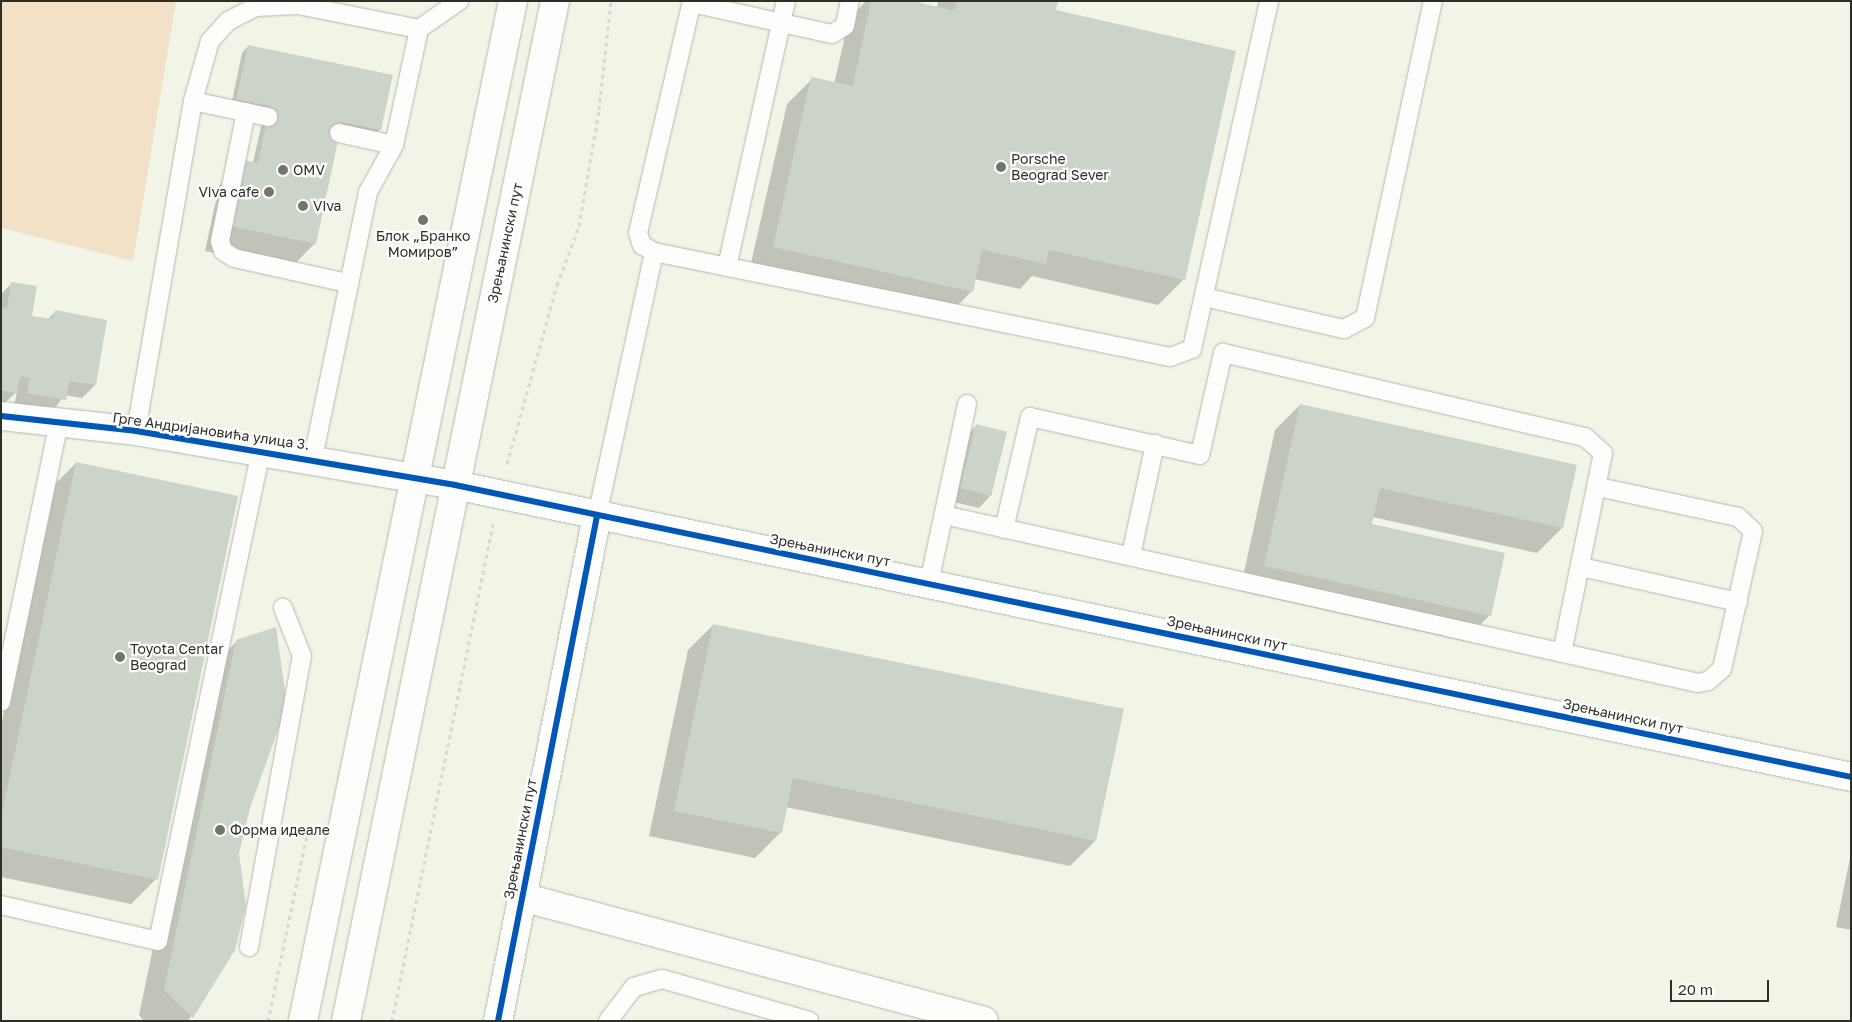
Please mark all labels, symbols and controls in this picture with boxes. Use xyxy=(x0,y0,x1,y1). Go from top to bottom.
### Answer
place label: Porsche Beograd Sever xyxy=(1011,151,1109,184)
marker: Porsche Beograd Sever xyxy=(995,161,1007,173)
place label: OMV xyxy=(293,162,325,178)
marker: OMV xyxy=(277,164,289,176)
street label: Зрењанински пут xyxy=(484,181,526,305)
place label: Viva cafe xyxy=(198,184,259,200)
marker: Viva cafe xyxy=(263,186,275,198)
place label: Viva xyxy=(313,198,341,214)
marker: Viva xyxy=(297,200,309,212)
marker: Блок „Бранко Момиров” xyxy=(417,214,429,226)
place label: Блок „Бранко Момиров” xyxy=(376,228,470,260)
street label: Грге Андријановића улица 3. xyxy=(112,409,310,453)
street label: Зрењанински пут xyxy=(768,530,892,570)
street label: Зрењанински пут xyxy=(1165,612,1289,654)
place label: Toyota Centar Beograd xyxy=(130,641,224,674)
marker: Toyota Centar Beograd xyxy=(114,651,126,663)
street label: Зрењанински пут xyxy=(1561,695,1685,737)
street label: Зрењанински пут xyxy=(500,777,540,901)
place label: Форма идеале xyxy=(230,822,330,838)
marker: Форма идеале xyxy=(214,824,226,836)
scale bar xyxy=(1672,970,1771,1002)
text: 20 m xyxy=(1678,980,1713,998)

